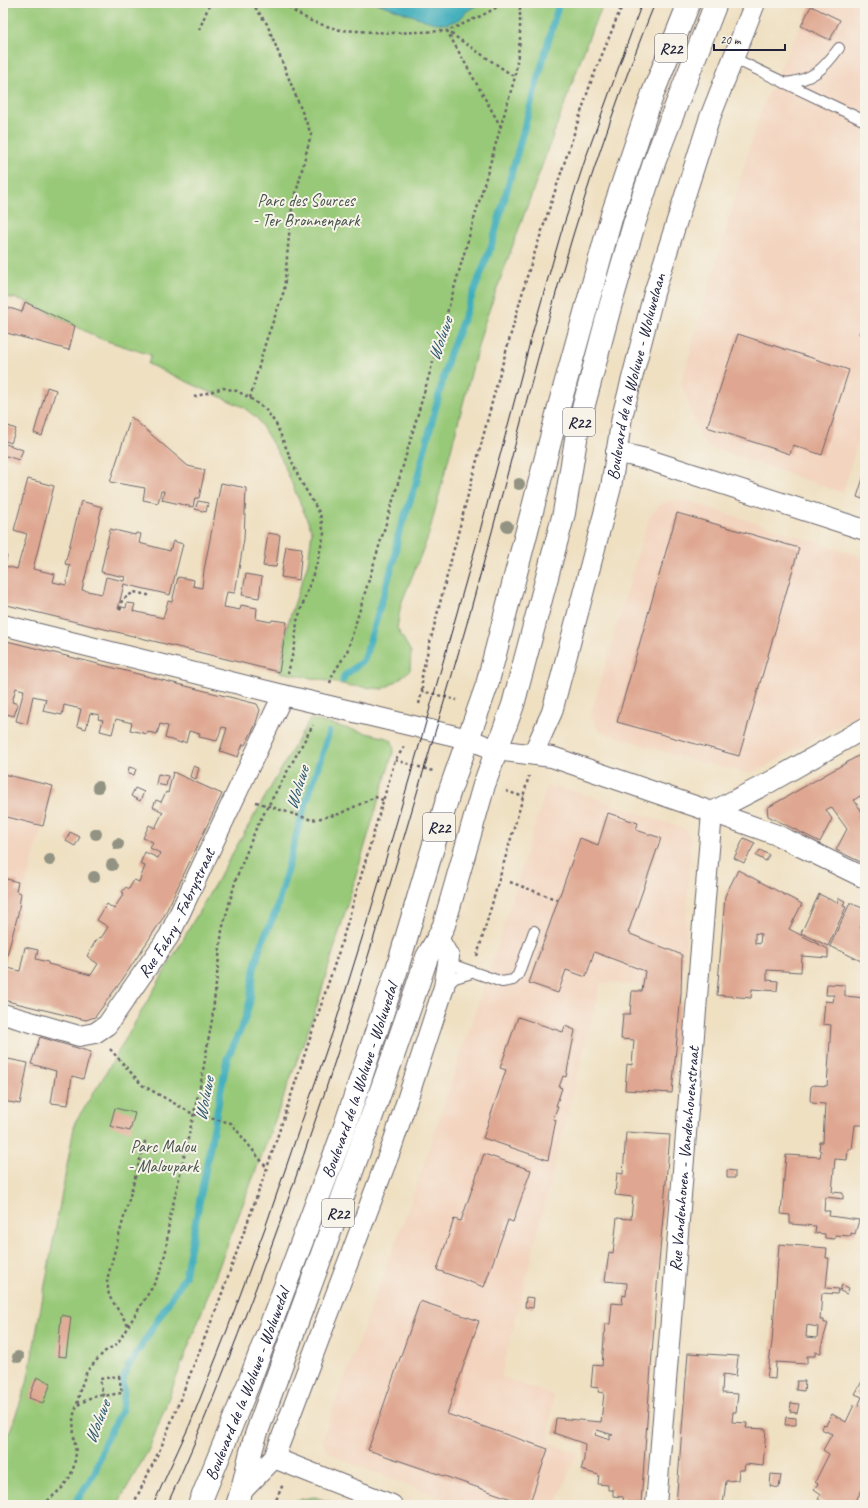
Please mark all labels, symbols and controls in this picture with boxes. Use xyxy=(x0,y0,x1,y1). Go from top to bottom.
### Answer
scale bar xyxy=(714,26,785,52)
text: 20 m xyxy=(720,32,742,48)
road number: R22 xyxy=(655,34,687,62)
park label: Parc des Sources - Ter Bronnenpark xyxy=(252,190,361,231)
street label: Boulevard de la Woluwe - Woluwelaan xyxy=(602,269,671,482)
water label: Woluwe xyxy=(422,312,459,363)
road number: R22 xyxy=(563,408,595,436)
water label: Woluwe xyxy=(280,761,315,812)
road number: R22 xyxy=(423,813,455,841)
street label: Rue Fabry - Fabrystraat xyxy=(133,843,221,982)
street label: Boulevard de la Woluwe - Woluwedal xyxy=(317,978,404,1181)
street label: Rue Vandenhoven - Vandenhovenstraat xyxy=(665,1044,704,1272)
water label: Woluwe xyxy=(189,1072,220,1123)
park label: Parc Malou - Maloupark xyxy=(128,1136,200,1177)
road number: R22 xyxy=(322,1199,354,1227)
street label: Boulevard de la Woluwe - Woluwedal xyxy=(200,1283,295,1483)
water label: Woluwe xyxy=(79,1394,116,1447)

